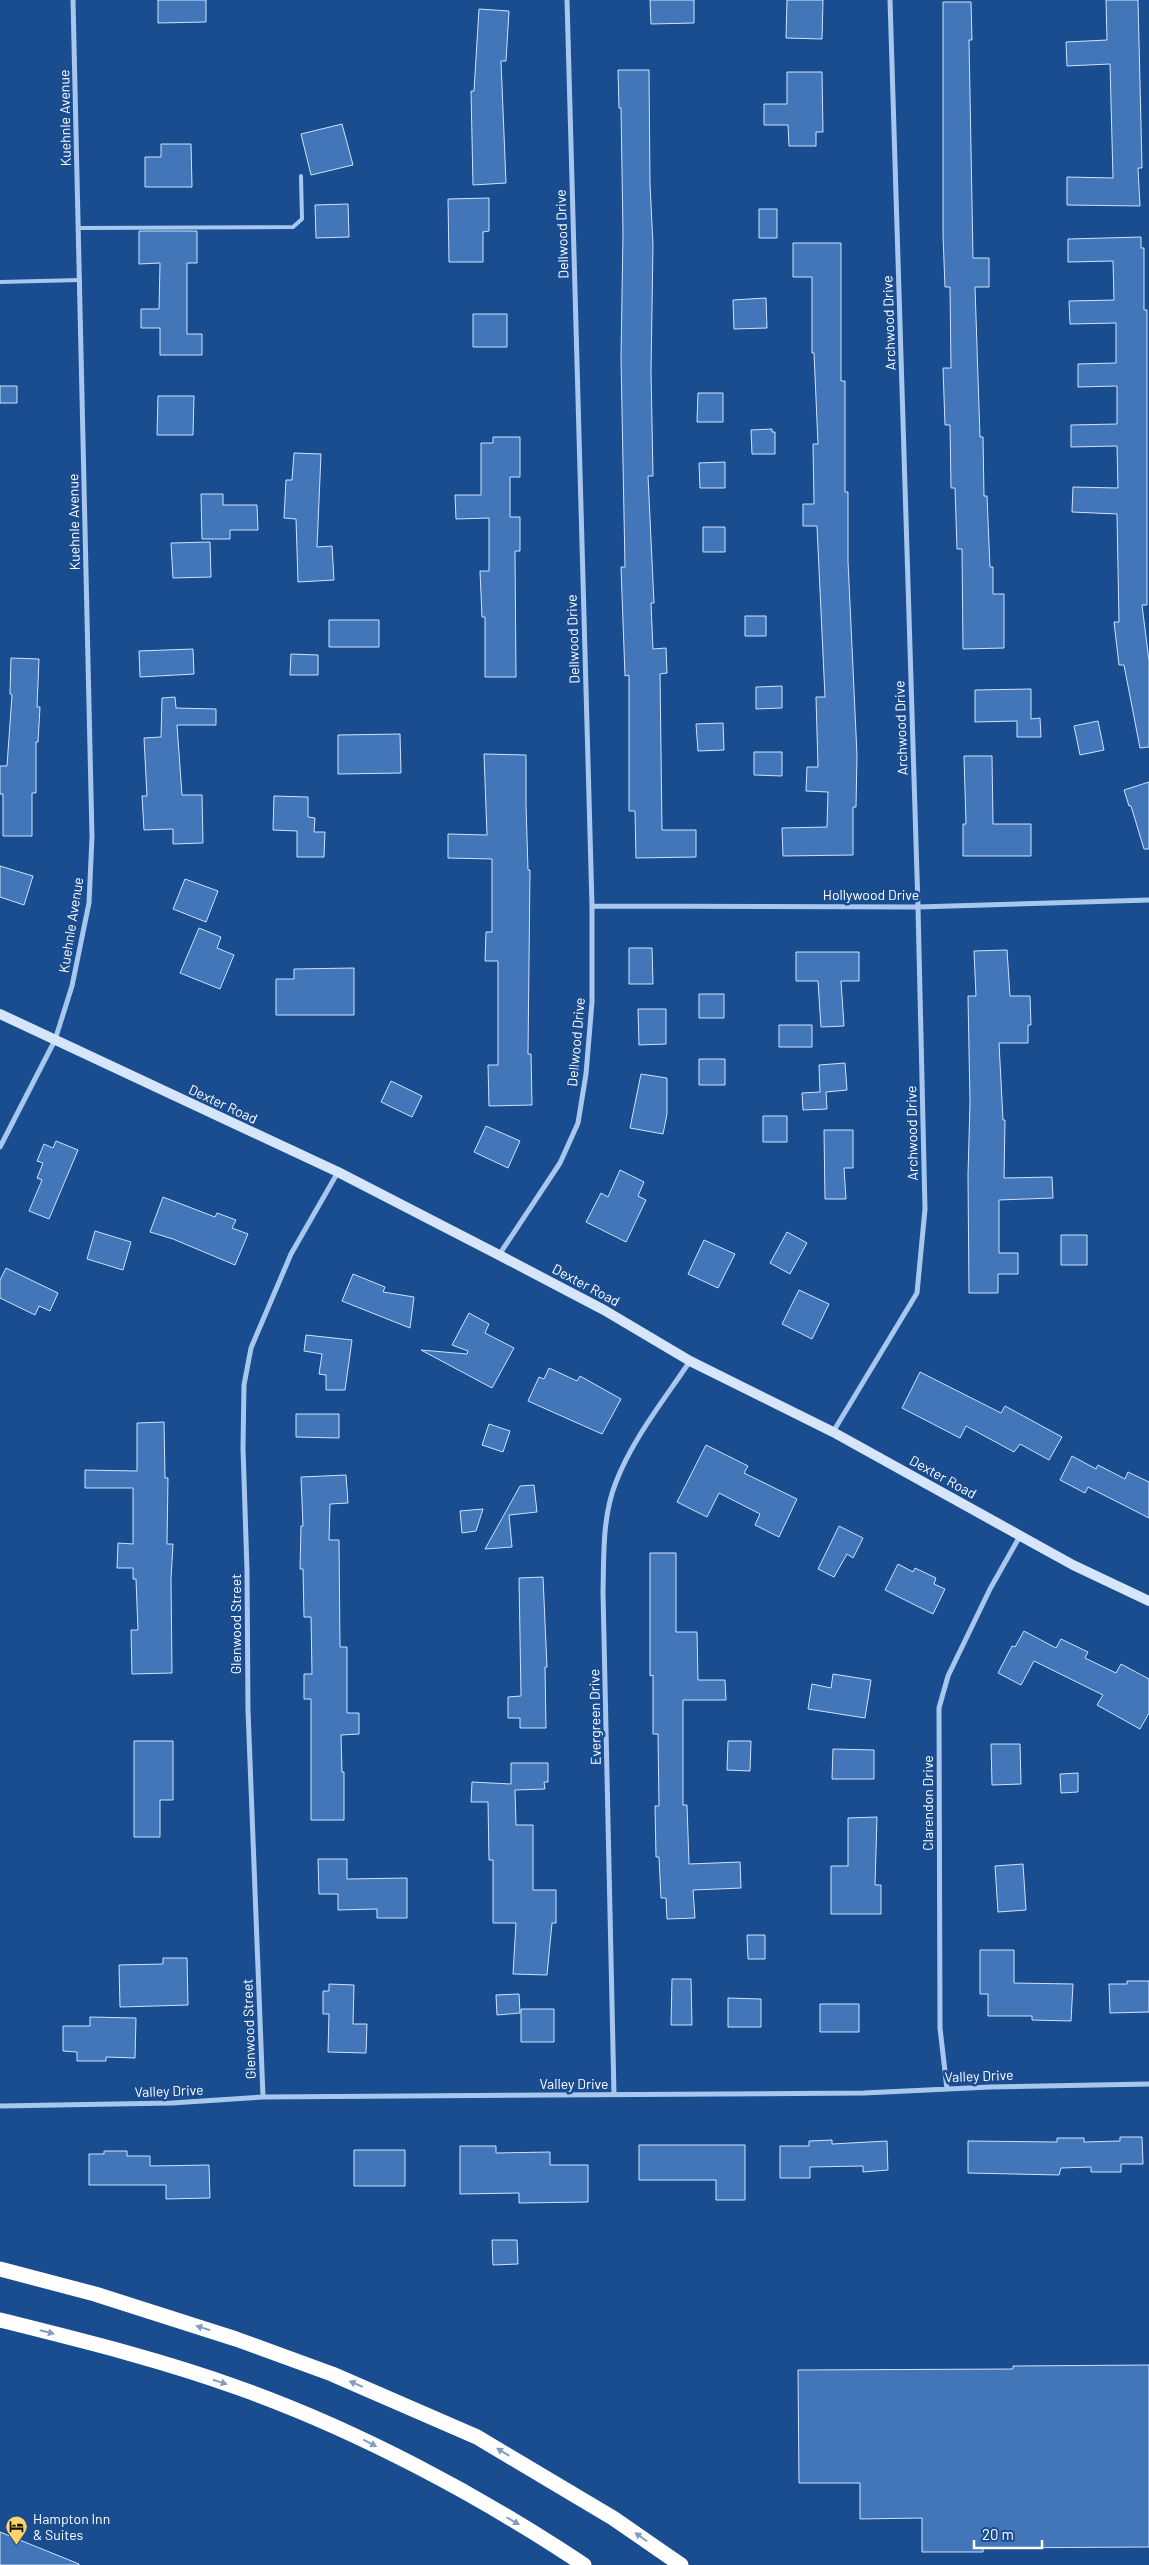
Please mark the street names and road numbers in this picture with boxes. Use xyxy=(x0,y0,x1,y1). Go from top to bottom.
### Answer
street label: Kuehnle Avenue xyxy=(55,70,74,166)
street label: Dellwood Drive xyxy=(551,189,572,279)
street label: Archwood Drive xyxy=(878,275,899,371)
street label: Kuehnle Avenue xyxy=(64,474,83,570)
street label: Dellwood Drive xyxy=(562,594,583,684)
street label: Archwood Drive xyxy=(890,680,911,776)
street label: Kuehnle Avenue xyxy=(55,876,86,974)
street label: Hollywood Drive xyxy=(823,886,919,903)
street label: Dellwood Drive xyxy=(563,997,588,1087)
street label: Dexter Road xyxy=(186,1080,260,1127)
street label: Archwood Drive xyxy=(902,1085,921,1181)
street label: Dexter Road xyxy=(550,1260,623,1309)
street label: Dexter Road xyxy=(907,1451,980,1502)
street label: Glenwood Street xyxy=(227,1574,244,1674)
street label: Evergreen Drive xyxy=(585,1669,604,1765)
street label: Clarendon Drive xyxy=(919,1755,936,1851)
street label: Glenwood Street xyxy=(238,1979,259,2080)
street label: Valley Drive xyxy=(944,2066,1014,2085)
street label: Valley Drive xyxy=(540,2075,608,2092)
street label: Valley Drive xyxy=(134,2081,204,2100)

